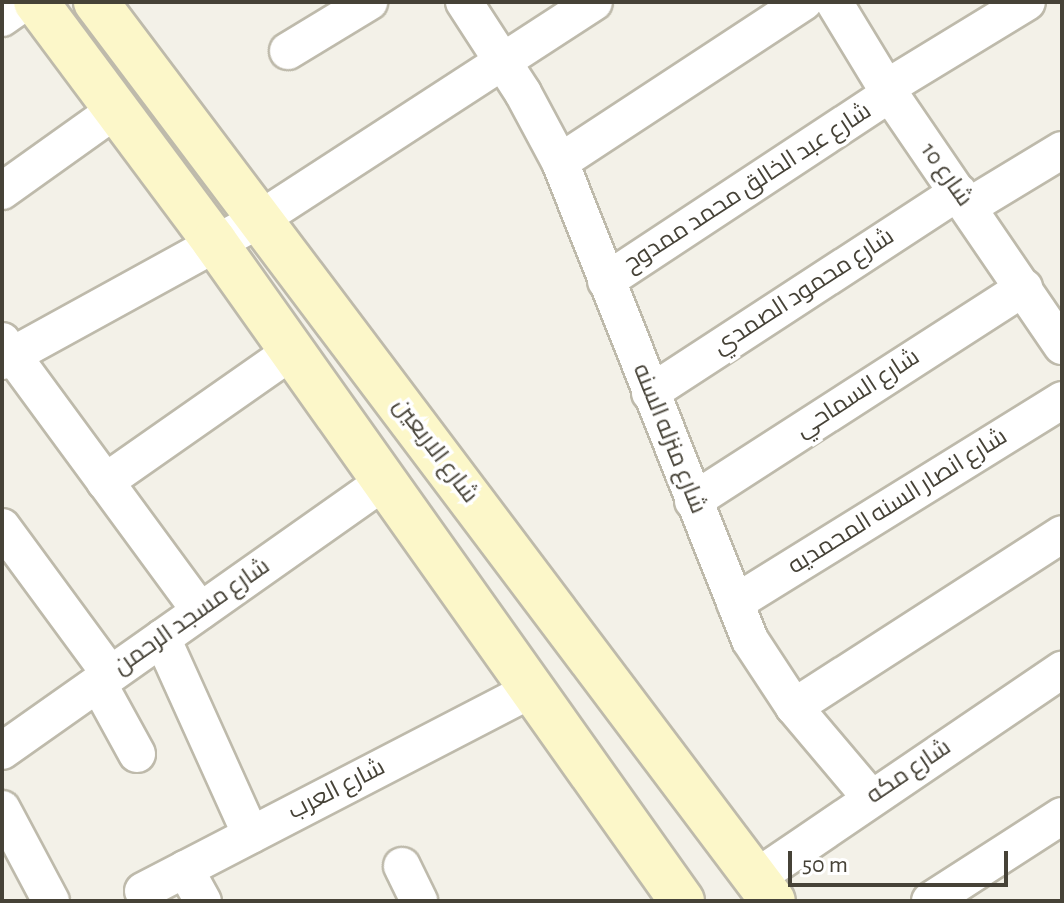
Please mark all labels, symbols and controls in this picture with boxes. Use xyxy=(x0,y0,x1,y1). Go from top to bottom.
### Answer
street label: شارع عبد الخالق محمد ممدوح xyxy=(619,97,877,279)
street label: شارع 10 xyxy=(914,138,978,212)
street label: شارع محمود الصمدي xyxy=(708,223,900,361)
street label: شارع السماحي xyxy=(791,343,925,445)
street label: شارع منزله السنه xyxy=(626,360,712,518)
street label: شارع الاربعين xyxy=(386,393,484,509)
street label: شارع انصار السنه المحمديه xyxy=(783,423,1013,581)
street label: شارع مسجد الرحمن xyxy=(108,552,276,682)
street label: شارع مكه xyxy=(861,733,957,811)
street label: شارع العرب xyxy=(284,753,390,827)
scale bar xyxy=(792,835,1012,885)
text: 50 m xyxy=(802,853,848,877)

